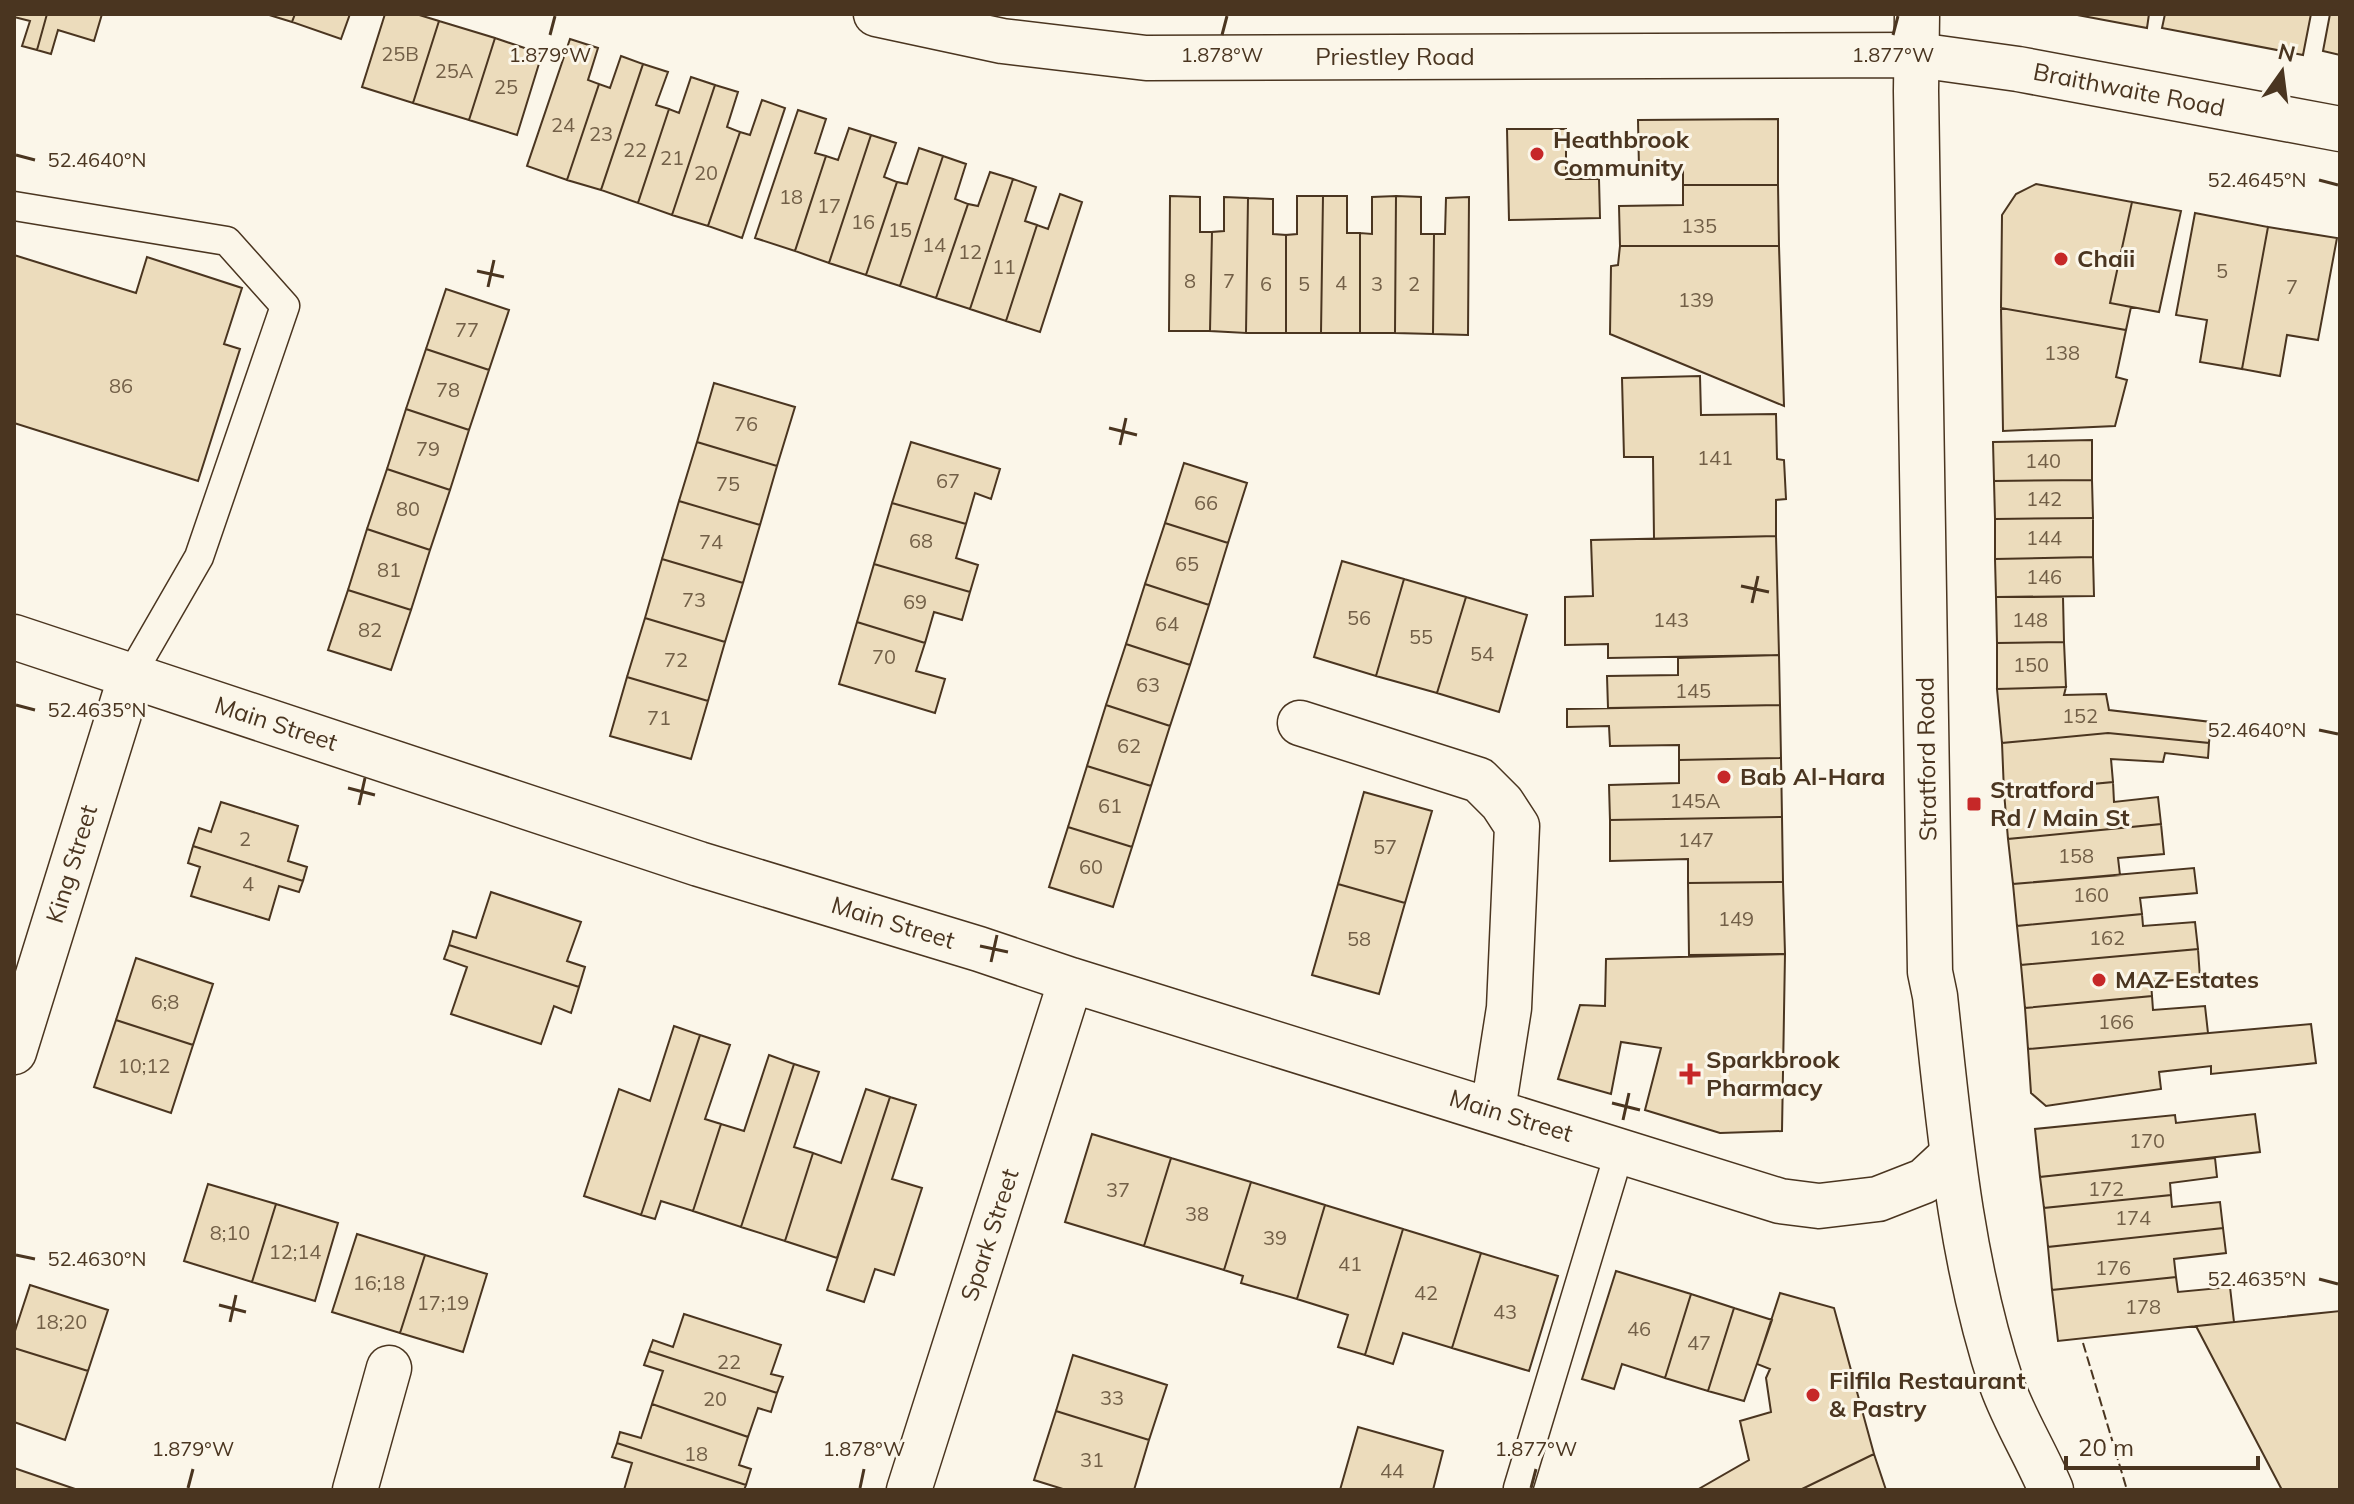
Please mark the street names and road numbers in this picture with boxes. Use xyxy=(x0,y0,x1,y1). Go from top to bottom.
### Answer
street label: Priestley Road xyxy=(1315,41,1475,71)
street label: Braithwaite Road xyxy=(2031,56,2228,122)
street label: Stratford Road xyxy=(1910,677,1942,841)
street label: Main Street xyxy=(211,689,342,757)
street label: King Street xyxy=(39,801,103,926)
street label: Main Street xyxy=(828,889,959,955)
street label: Main Street xyxy=(1446,1082,1577,1148)
street label: Spark Street xyxy=(954,1165,1025,1305)

